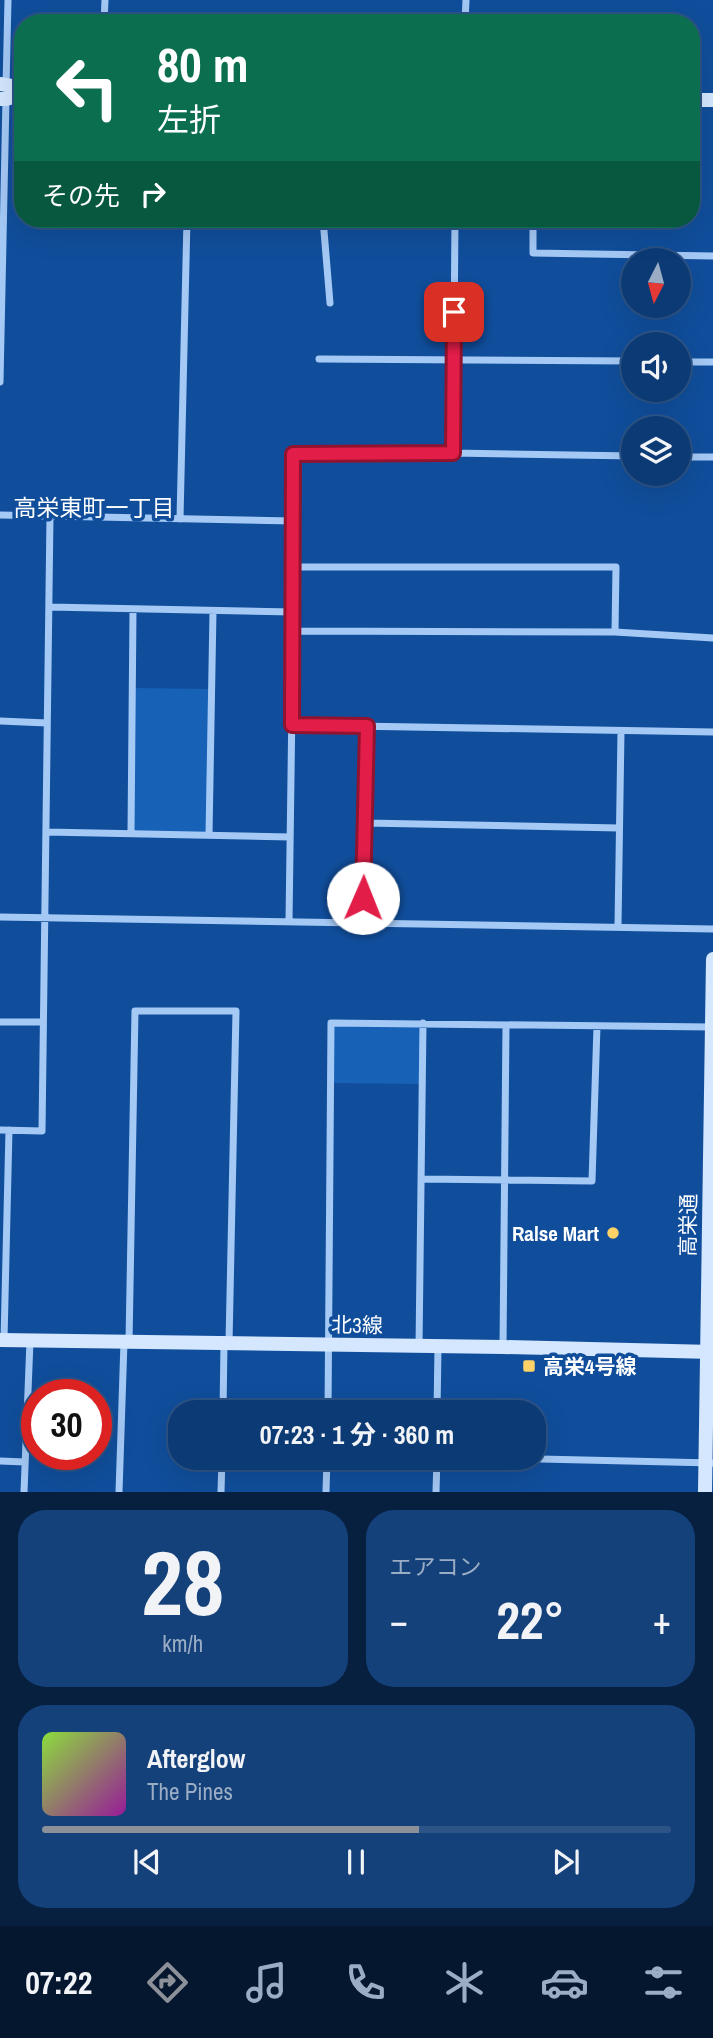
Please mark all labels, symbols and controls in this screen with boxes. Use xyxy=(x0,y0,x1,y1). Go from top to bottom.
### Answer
text: 80 m xyxy=(157,31,249,97)
icon: left xyxy=(42,42,133,133)
text: 左折 xyxy=(157,98,221,141)
icon: right xyxy=(134,175,172,213)
text: その先 xyxy=(42,178,120,213)
north arrow xyxy=(621,248,691,318)
map controls xyxy=(621,248,691,486)
pin xyxy=(424,282,484,342)
icon: arrive xyxy=(435,293,473,331)
button: sound xyxy=(621,332,691,402)
button: layers xyxy=(621,416,691,486)
district label: 高栄東町一丁目 xyxy=(14,492,175,523)
position arrow xyxy=(326,861,400,935)
street label: 高栄通 xyxy=(673,1193,703,1257)
place label: Ralse Mart xyxy=(512,1219,599,1248)
marker: Ralse Mart xyxy=(605,1225,621,1241)
street label: 北3線 xyxy=(331,1310,383,1340)
place label: 高栄4号線 xyxy=(543,1352,637,1381)
marker: 高栄4号線 xyxy=(521,1358,537,1374)
speed limit sign: 30 xyxy=(21,1379,112,1470)
text: 07:23 · 1 分 · 360 m xyxy=(260,1417,454,1452)
text: 28 xyxy=(141,1521,224,1643)
text: エアコン xyxy=(390,1551,482,1582)
text: 22° xyxy=(496,1585,564,1655)
text: − xyxy=(390,1595,408,1646)
text: + xyxy=(653,1595,671,1646)
text: km/h xyxy=(162,1628,203,1659)
text: Afterglow xyxy=(147,1741,245,1776)
text: The Pines xyxy=(147,1776,233,1807)
icon: previous xyxy=(128,1843,166,1881)
icon: pause xyxy=(337,1843,375,1881)
icon: next xyxy=(547,1843,585,1881)
icon: directions xyxy=(143,1958,192,2007)
icon: music xyxy=(242,1958,291,2007)
icon: phone xyxy=(341,1958,390,2007)
icon: climate xyxy=(440,1958,489,2007)
icon: car xyxy=(540,1958,589,2007)
icon: filters xyxy=(639,1958,688,2007)
text: 07:22 xyxy=(25,1961,92,2004)

